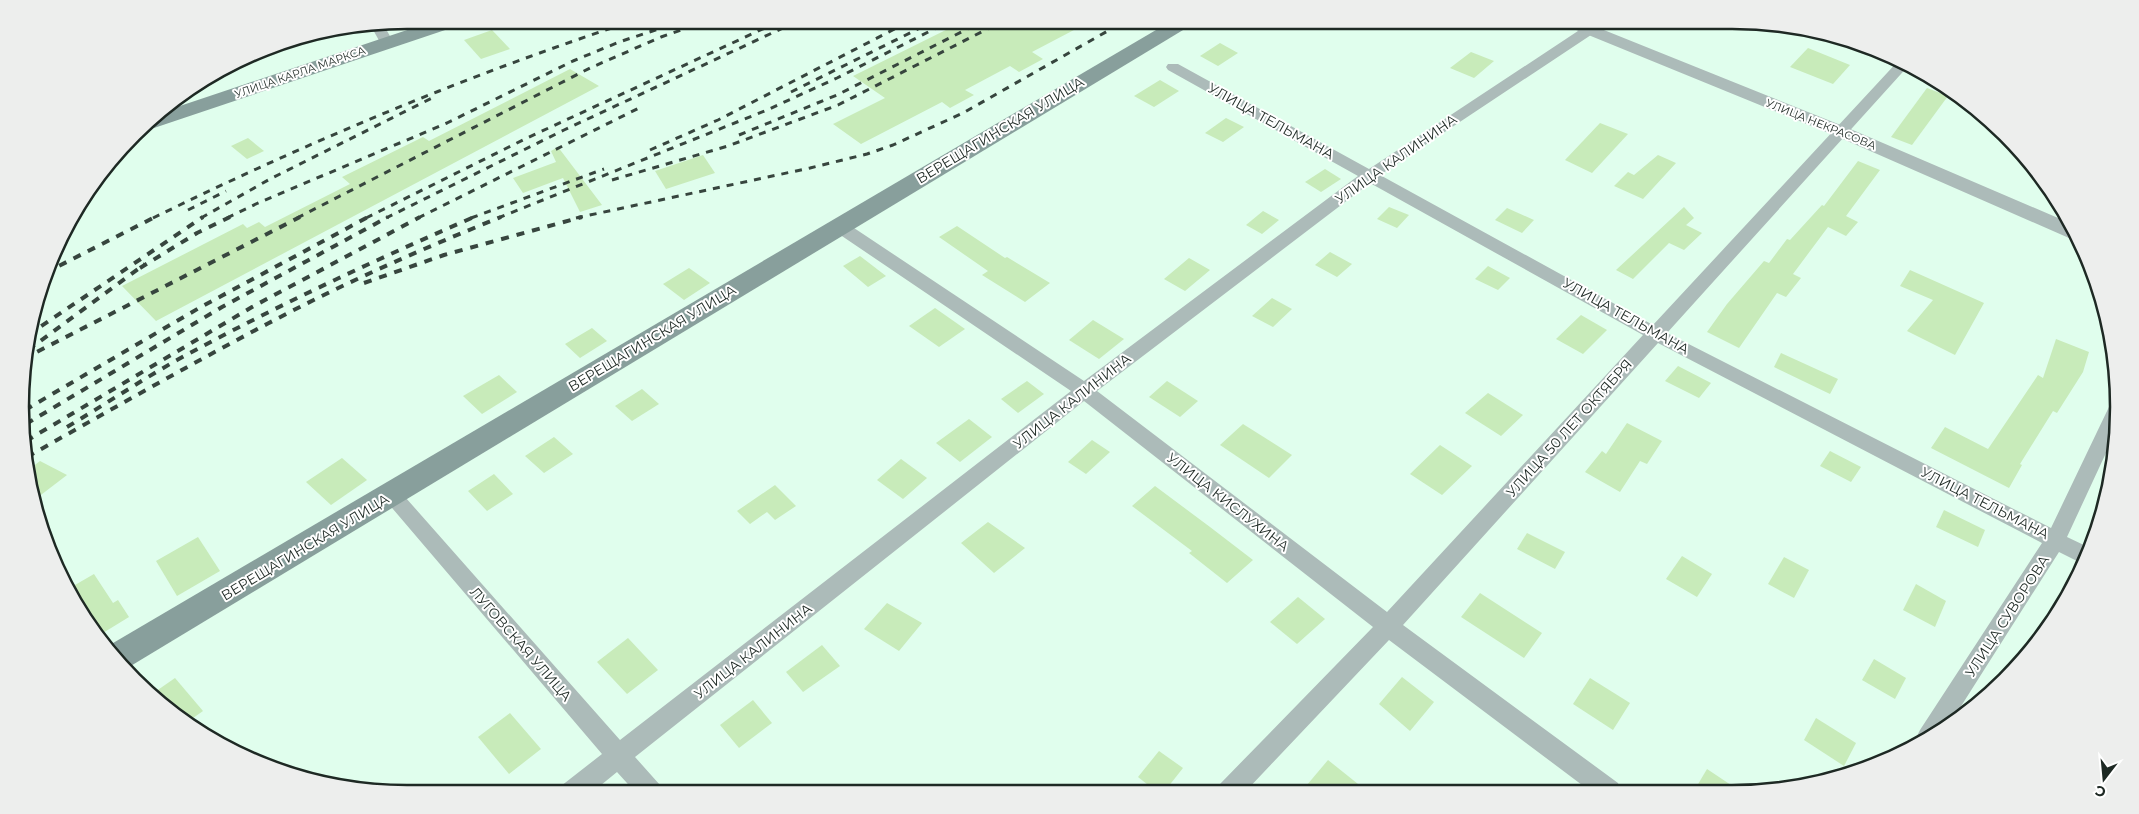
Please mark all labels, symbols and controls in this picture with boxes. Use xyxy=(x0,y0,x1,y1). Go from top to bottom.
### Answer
street label: УЛИЦА КАРЛА МАРКСА xyxy=(233,43,368,101)
street label: ВЕРЕЩАГИНСКАЯ УЛИЦА xyxy=(913,72,1088,187)
street label: УЛИЦА ТЕЛЬМАНА xyxy=(1205,79,1338,163)
street label: УЛИЦА НЕКРАСОВА xyxy=(1764,96,1879,153)
street label: УЛИЦА КАЛИНИНА xyxy=(1332,110,1461,208)
street label: УЛИЦА ТЕЛЬМАНА xyxy=(1560,274,1693,358)
street label: ВЕРЕЩАГИНСКАЯ УЛИЦА xyxy=(565,280,740,395)
street label: УЛИЦА КАЛИНИНА xyxy=(1009,349,1135,453)
street label: УЛИЦА 50 ЛЕТ ОКТЯБРЯ xyxy=(1502,355,1636,501)
street label: УЛИЦА КИСЛУХИНА xyxy=(1163,449,1293,556)
street label: УЛИЦА ТЕЛЬМАНА xyxy=(1918,463,2053,543)
street label: ВЕРЕЩАГИНСКАЯ УЛИЦА xyxy=(218,489,393,604)
street label: УЛИЦА СУВОРОВА xyxy=(1961,551,2053,680)
street label: ЛУГОВСКАЯ УЛИЦА xyxy=(466,583,576,705)
street label: УЛИЦА КАЛИНИНА xyxy=(690,599,816,703)
north arrow xyxy=(2079,754,2129,804)
text: С xyxy=(2093,781,2108,802)

